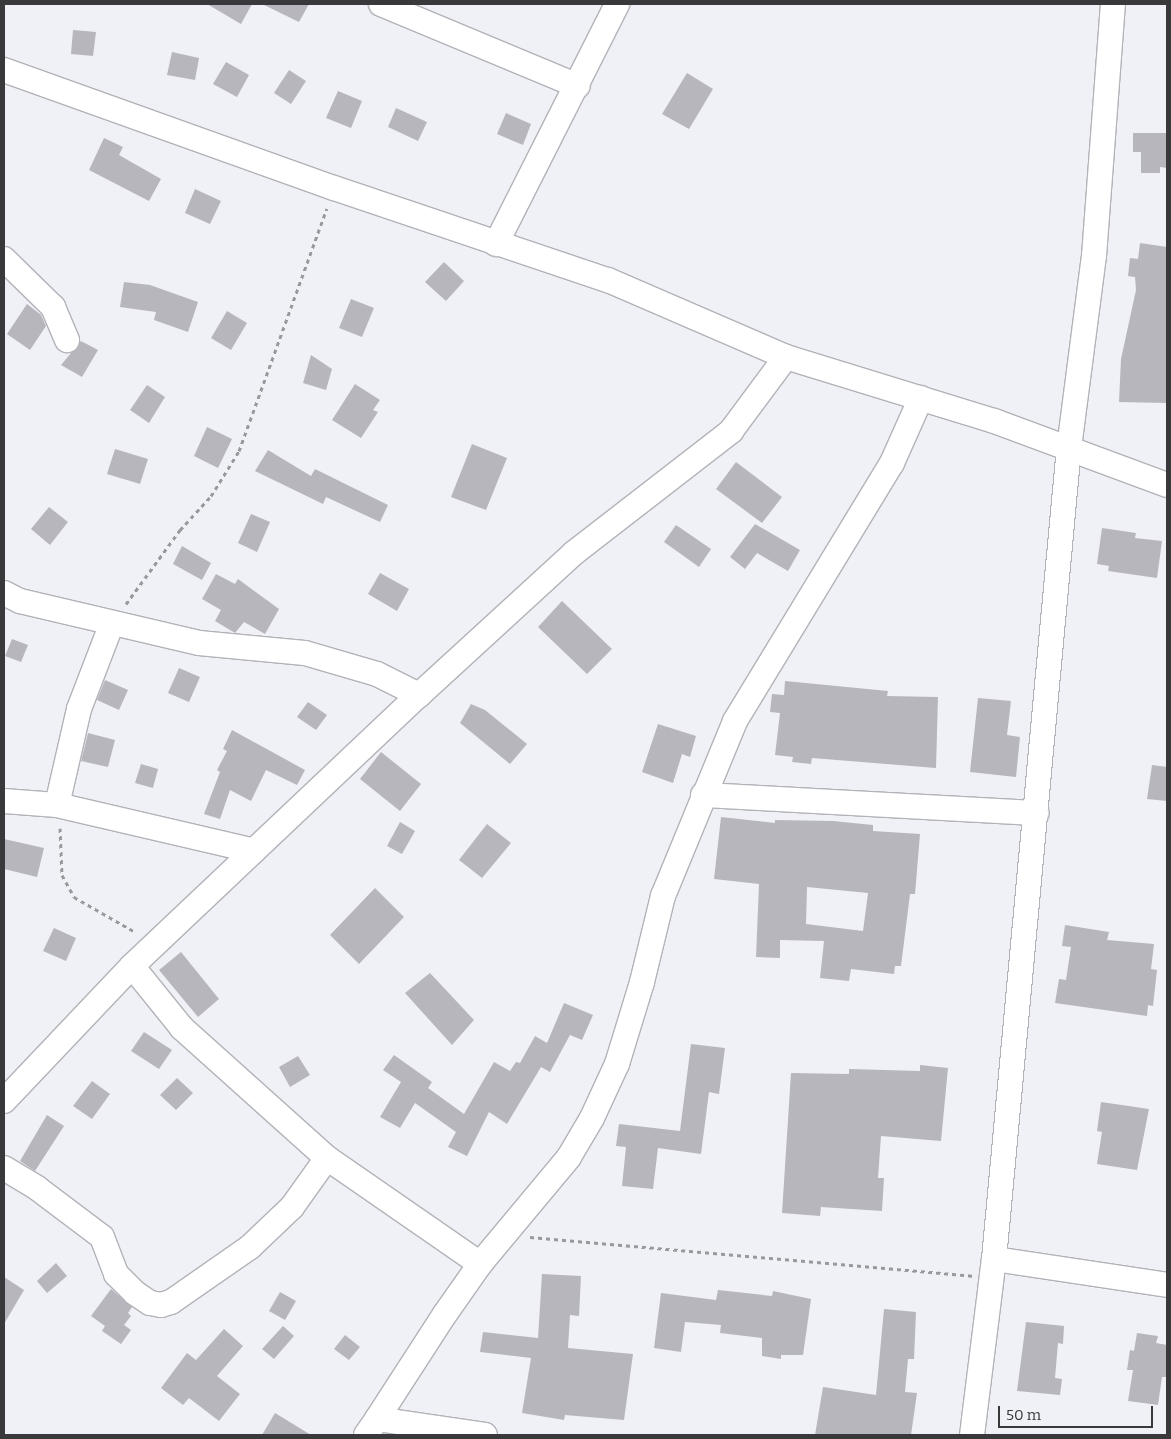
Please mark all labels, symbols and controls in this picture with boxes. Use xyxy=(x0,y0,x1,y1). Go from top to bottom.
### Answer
scale bar xyxy=(1001,1396,1156,1428)
text: 50 m xyxy=(1006,1406,1041,1424)

